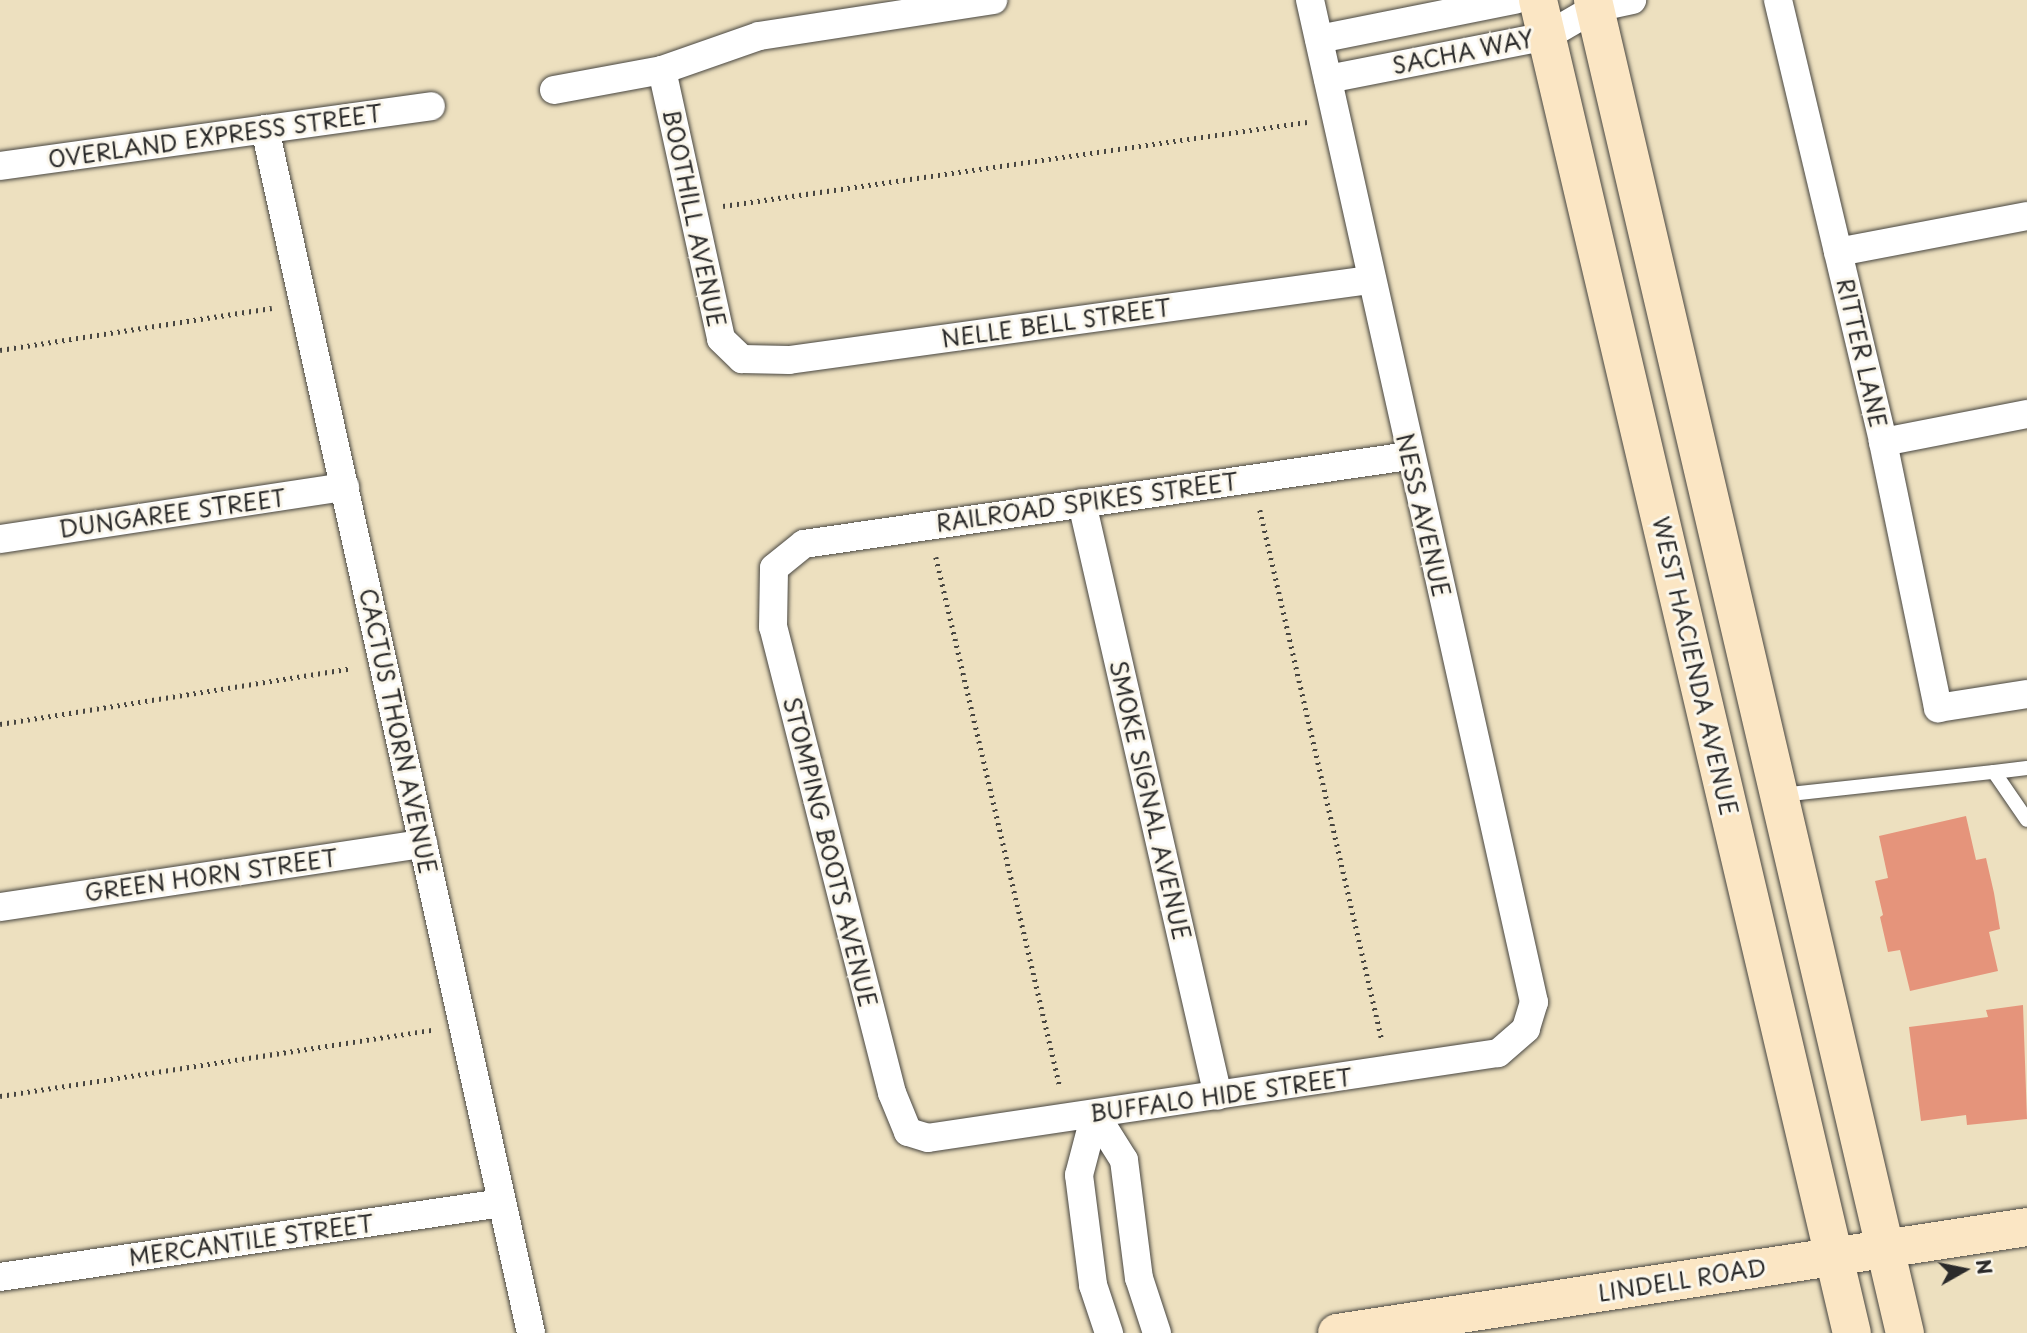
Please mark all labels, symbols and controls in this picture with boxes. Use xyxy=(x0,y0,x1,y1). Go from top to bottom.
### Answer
street label: SACHA WAY xyxy=(1389,25,1537,79)
street label: OVERLAND EXPRESS STREET xyxy=(47,99,383,173)
street label: BOOTHILL AVENUE xyxy=(657,107,731,329)
street label: RITTER LANE xyxy=(1831,275,1893,431)
street label: NELLE BELL STREET xyxy=(937,293,1175,353)
street label: NESS AVENUE xyxy=(1391,431,1455,599)
street label: RAILROAD SPIKES STREET xyxy=(932,467,1242,537)
street label: DUNGAREE STREET xyxy=(54,483,290,543)
street label: WEST HACIENDA AVENUE xyxy=(1647,514,1743,818)
street label: CACTUS THORN AVENUE xyxy=(354,584,442,878)
street label: SMOKE SIGNAL AVENUE xyxy=(1105,658,1195,942)
street label: STOMPING BOOTS AVENUE xyxy=(778,693,882,1011)
street label: GREEN HORN STREET xyxy=(82,843,340,907)
street label: BUFFALO HIDE STREET xyxy=(1085,1062,1357,1128)
street label: MERCANTILE STREET xyxy=(125,1209,377,1271)
north arrow xyxy=(1929,1235,1999,1305)
street label: LINDELL ROAD xyxy=(1594,1253,1770,1307)
text: N xyxy=(1970,1257,2000,1276)

